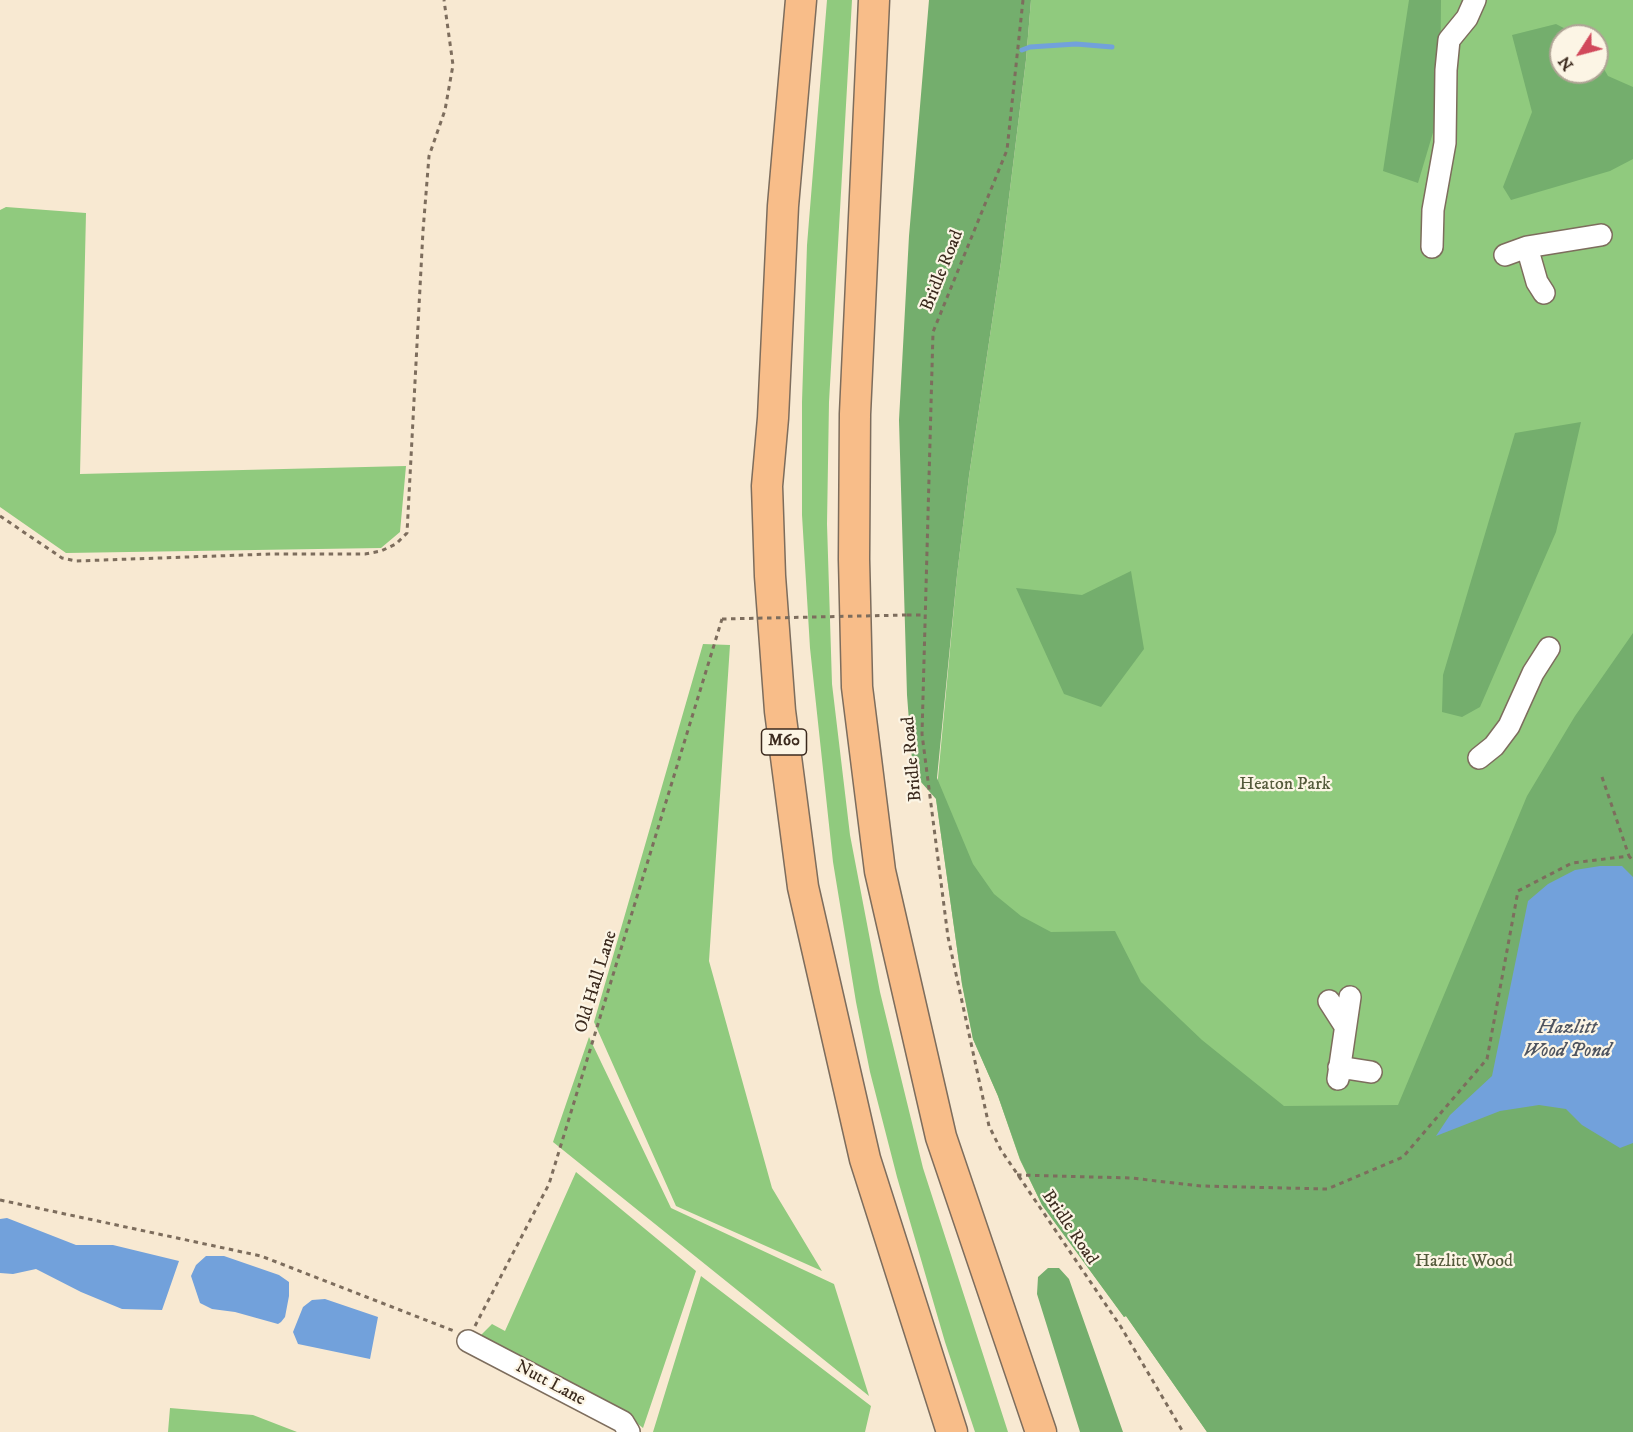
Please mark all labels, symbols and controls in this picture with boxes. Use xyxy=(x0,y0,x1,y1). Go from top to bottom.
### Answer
north arrow xyxy=(1549,24,1609,84)
text: N xyxy=(1554,52,1578,75)
street label: Bridle Road xyxy=(917,227,969,315)
street label: Bridle Road xyxy=(899,715,927,803)
road number: M60 xyxy=(762,729,806,755)
park label: Heaton Park xyxy=(1239,774,1331,796)
street label: Old Hall Lane xyxy=(571,928,623,1036)
water label: Hazlitt Wood Pond xyxy=(1523,1017,1611,1064)
street label: Bridle Road xyxy=(1036,1187,1102,1269)
park label: Hazlitt Wood xyxy=(1415,1251,1513,1273)
street label: Nutt Lane xyxy=(511,1357,589,1411)

